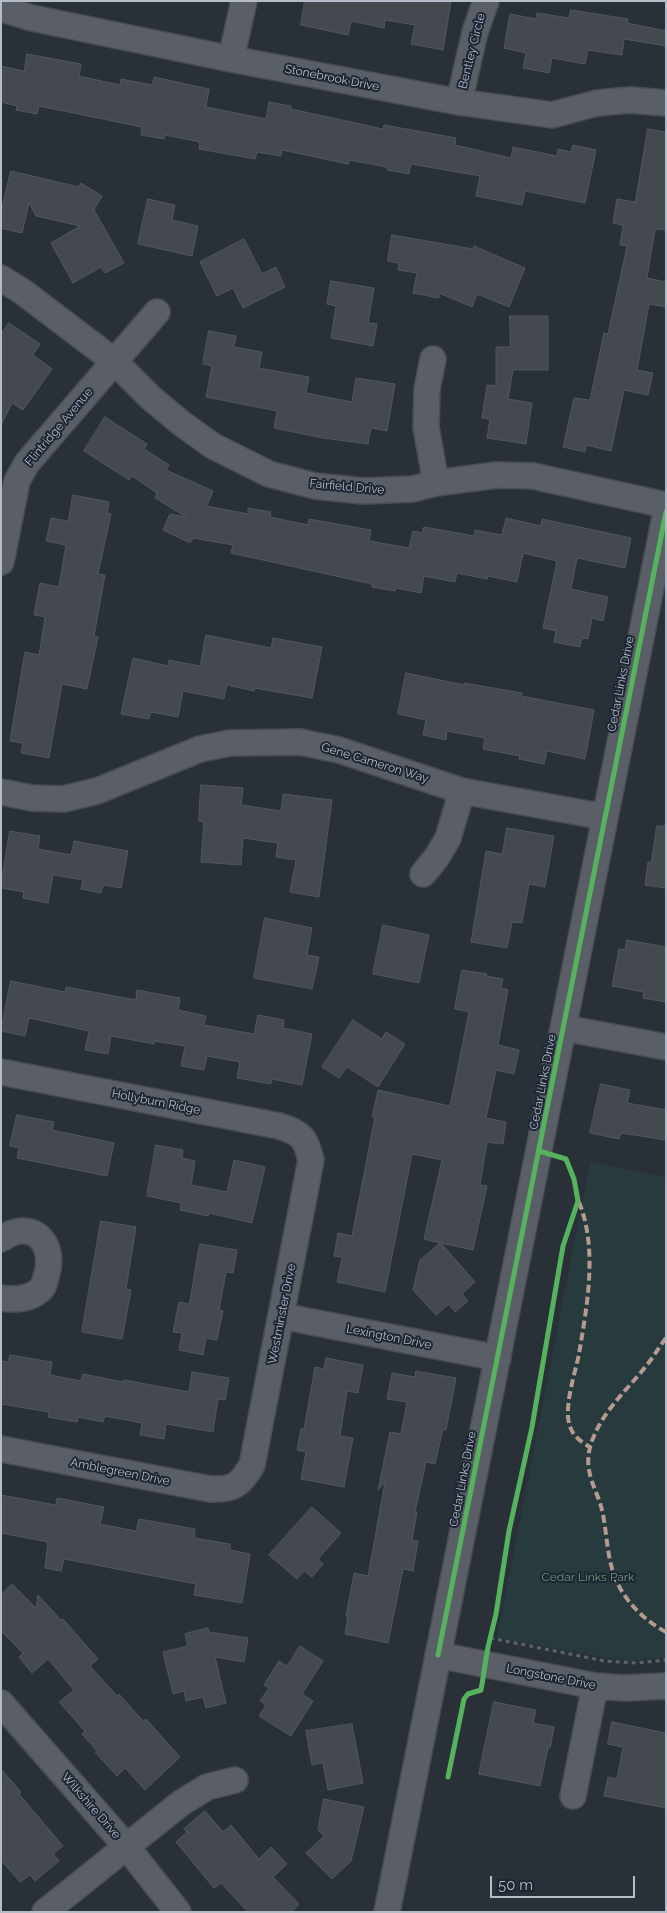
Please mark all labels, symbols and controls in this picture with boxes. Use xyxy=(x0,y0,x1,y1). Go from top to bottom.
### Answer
street label: Bentley Circle xyxy=(456,12,488,90)
street label: Stonebrook Drive xyxy=(283,62,381,94)
street label: Flintridge Avenue xyxy=(22,385,96,469)
street label: Fairfield Drive xyxy=(309,477,385,497)
street label: Cedar Links Drive xyxy=(605,635,637,733)
street label: Gene Cameron Way xyxy=(320,740,430,786)
street label: Cedar Links Drive xyxy=(527,1033,559,1131)
street label: Hollyburn Ridge xyxy=(111,1086,201,1118)
street label: Westminster Drive xyxy=(265,1263,299,1365)
street label: Lexington Drive xyxy=(345,1322,433,1352)
street label: Cedar Links Drive xyxy=(447,1430,479,1528)
street label: Amblegreen Drive xyxy=(69,1455,171,1489)
park label: Cedar Links Park xyxy=(542,1570,634,1584)
street label: Longstone Drive xyxy=(505,1661,597,1693)
street label: Wilkshire Drive xyxy=(58,1770,124,1842)
scale bar xyxy=(492,1866,637,1898)
text: 50 m xyxy=(498,1876,533,1894)

